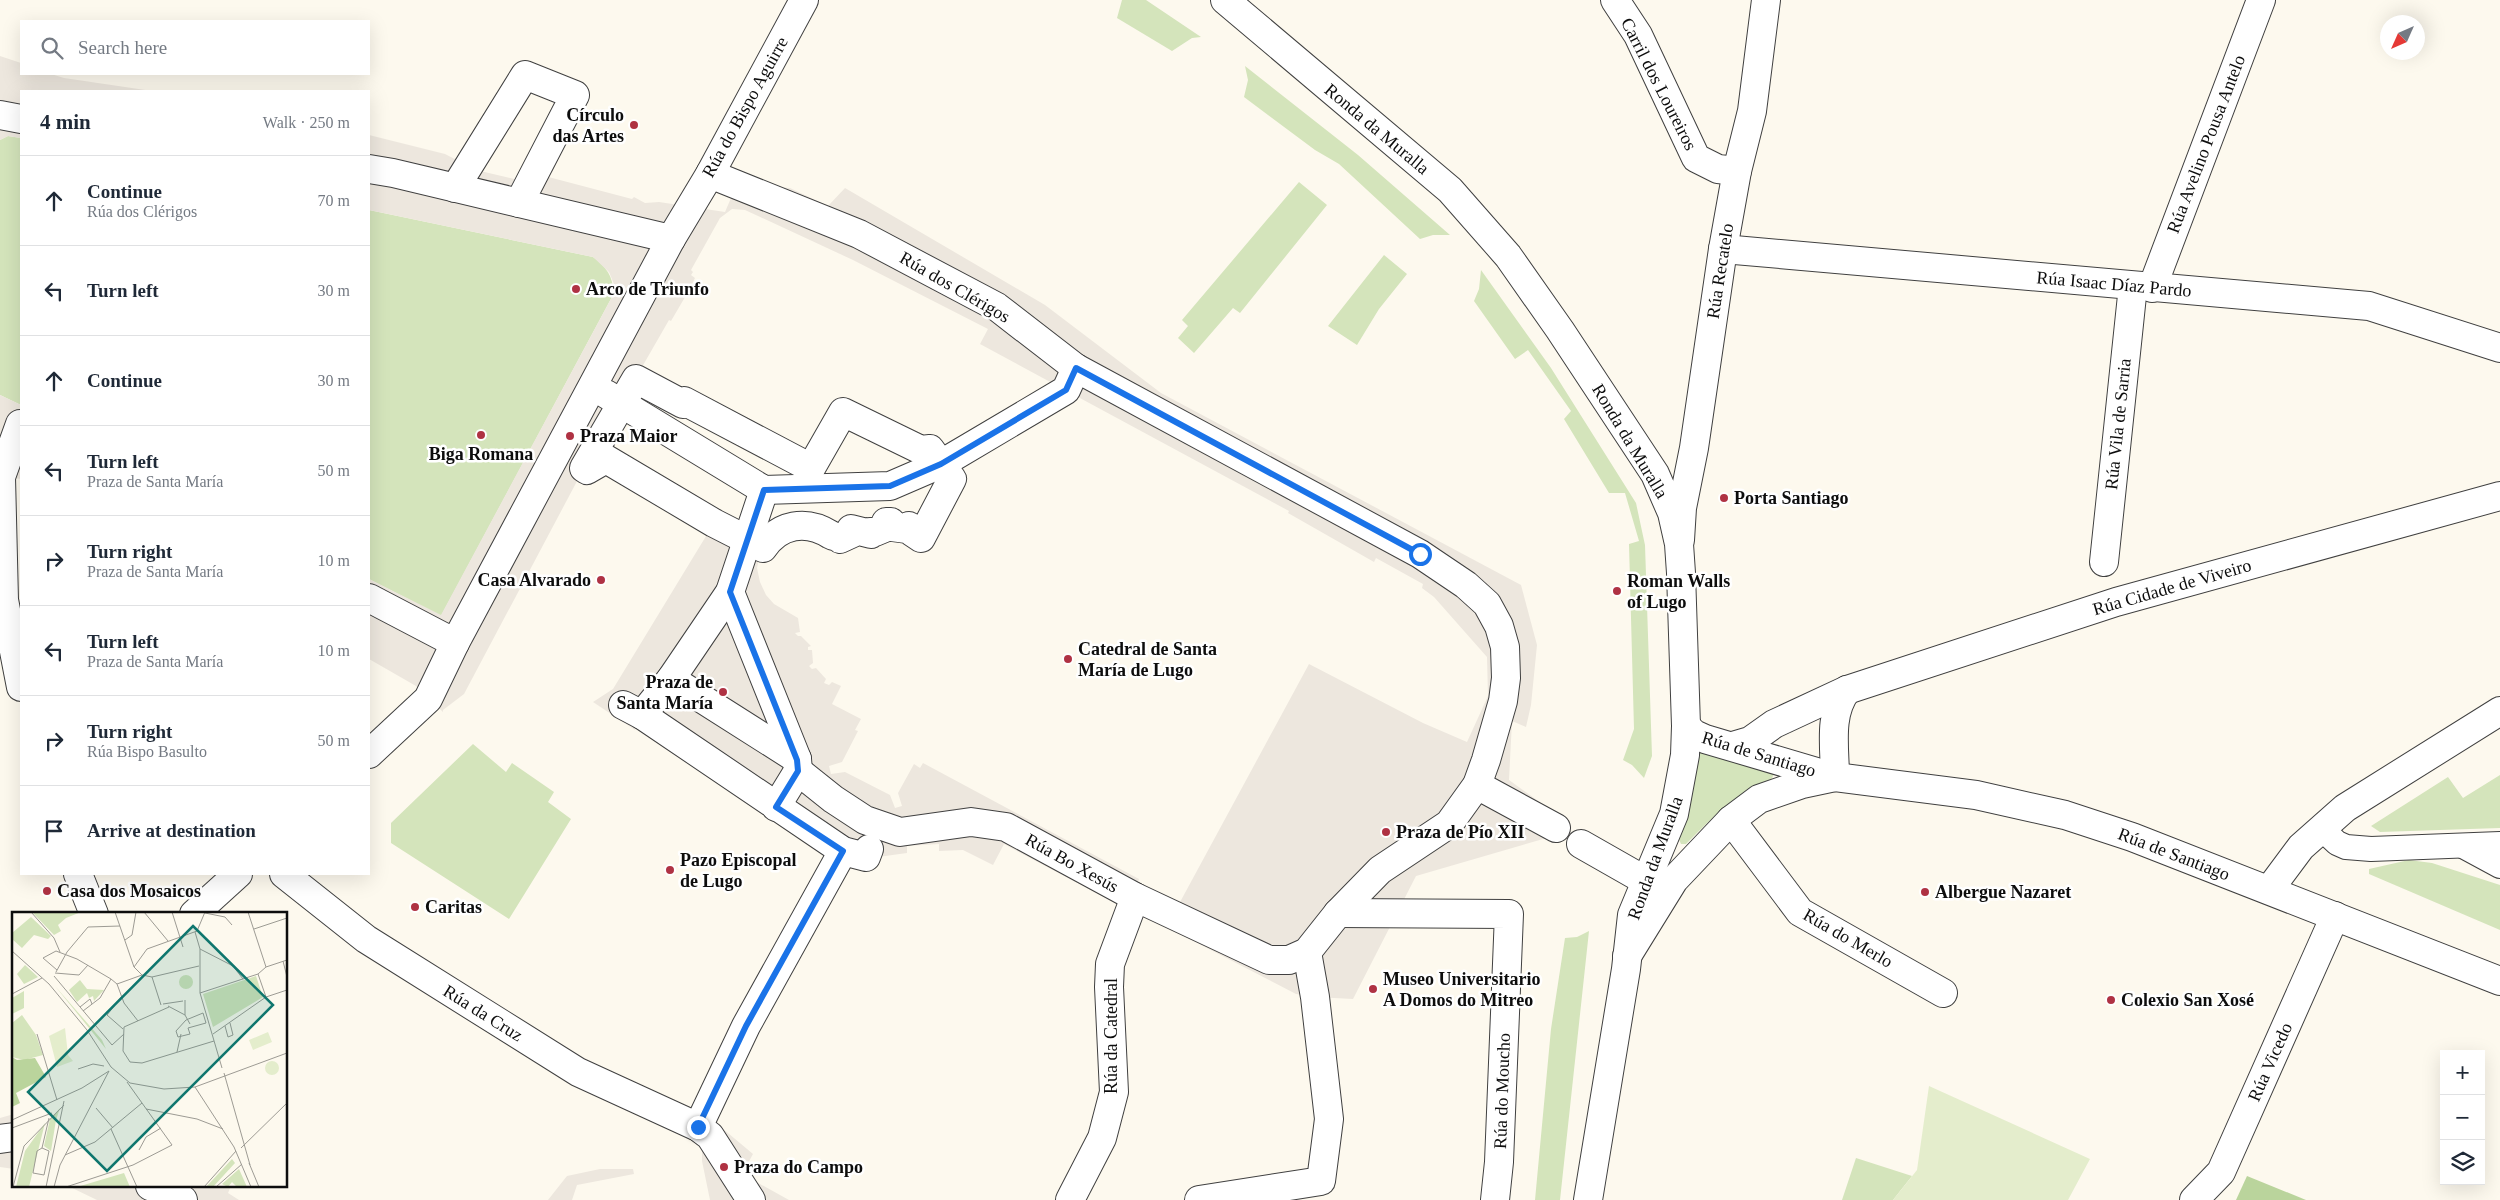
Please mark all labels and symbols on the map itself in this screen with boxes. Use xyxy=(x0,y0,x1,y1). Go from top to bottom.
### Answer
street label: Carril dos Loureiros xyxy=(1617,14,1701,154)
north arrow xyxy=(2380,15,2425,60)
street label: Rúa do Bispo Aguirre xyxy=(698,33,792,181)
street label: Rúa Avelino Pousa Antelo xyxy=(2163,52,2249,236)
street label: Ronda da Muralla xyxy=(1321,80,1433,178)
place label: Círculo das Artes xyxy=(553,105,624,146)
marker: Círculo das Artes xyxy=(628,119,640,131)
street label: Rúa Recatelo xyxy=(1703,222,1737,320)
street label: Rúa dos Clérigos xyxy=(896,247,1014,327)
street label: Rúa Isaac Díaz Pardo xyxy=(2036,267,2192,301)
place label: Arco de Triunfo xyxy=(586,279,709,299)
marker: Arco de Triunfo xyxy=(570,283,582,295)
street label: Rúa Vila de Sarria xyxy=(2101,357,2135,491)
street label: Ronda da Muralla xyxy=(1588,380,1672,502)
place label: Praza Maior xyxy=(580,426,677,446)
marker: Biga Romana xyxy=(475,429,487,441)
marker: Praza Maior xyxy=(564,430,576,442)
place label: Biga Romana xyxy=(429,444,533,464)
place label: Porta Santiago xyxy=(1734,488,1849,508)
marker: Porta Santiago xyxy=(1718,492,1730,504)
route start xyxy=(1409,543,1432,566)
street label: Rúa Cidade de Viveiro xyxy=(2090,555,2254,619)
place label: Casa Alvarado xyxy=(477,570,591,590)
place label: Roman Walls of Lugo xyxy=(1627,571,1730,612)
marker: Casa Alvarado xyxy=(595,574,607,586)
marker: Roman Walls of Lugo xyxy=(1611,585,1623,597)
place label: Catedral de Santa María de Lugo xyxy=(1078,639,1217,680)
marker: Catedral de Santa María de Lugo xyxy=(1062,653,1074,665)
place label: Praza de Santa María xyxy=(617,672,713,713)
marker: Praza de Santa María xyxy=(717,686,729,698)
street label: Rúa de Santiago xyxy=(1700,727,1818,781)
street label: Ronda da Muralla xyxy=(1623,794,1687,922)
place label: Praza de Pío XII xyxy=(1396,822,1524,842)
street label: Rúa de Santiago xyxy=(2115,824,2233,884)
marker: Praza de Pío XII xyxy=(1380,826,1392,838)
street label: Rúa Bo Xesús xyxy=(1022,829,1122,897)
place label: Pazo Episcopal de Lugo xyxy=(680,850,797,891)
marker: Pazo Episcopal de Lugo xyxy=(664,864,676,876)
place label: Casa dos Mosaicos xyxy=(57,881,201,901)
place label: Albergue Nazaret xyxy=(1935,882,2071,902)
marker: Casa dos Mosaicos xyxy=(41,885,53,897)
marker: Albergue Nazaret xyxy=(1919,886,1931,898)
place label: Caritas xyxy=(425,897,482,917)
marker: Caritas xyxy=(409,901,421,913)
street label: Rúa do Merlo xyxy=(1800,904,1896,972)
inset map xyxy=(12,912,288,1188)
place label: Museo Universitario A Domos do Mitreo xyxy=(1383,969,1540,1010)
street label: Rúa da Catedral xyxy=(1101,978,1121,1094)
street label: Rúa da Cruz xyxy=(440,981,526,1045)
marker: Museo Universitario A Domos do Mitreo xyxy=(1367,983,1379,995)
place label: Colexio San Xosé xyxy=(2121,990,2254,1010)
marker: Colexio San Xosé xyxy=(2105,994,2117,1006)
street label: Rúa Vicedo xyxy=(2244,1020,2296,1104)
street label: Rúa do Moucho xyxy=(1490,1033,1514,1149)
route end xyxy=(687,1116,710,1139)
place label: Praza do Campo xyxy=(734,1157,863,1177)
marker: Praza do Campo xyxy=(718,1161,730,1173)

